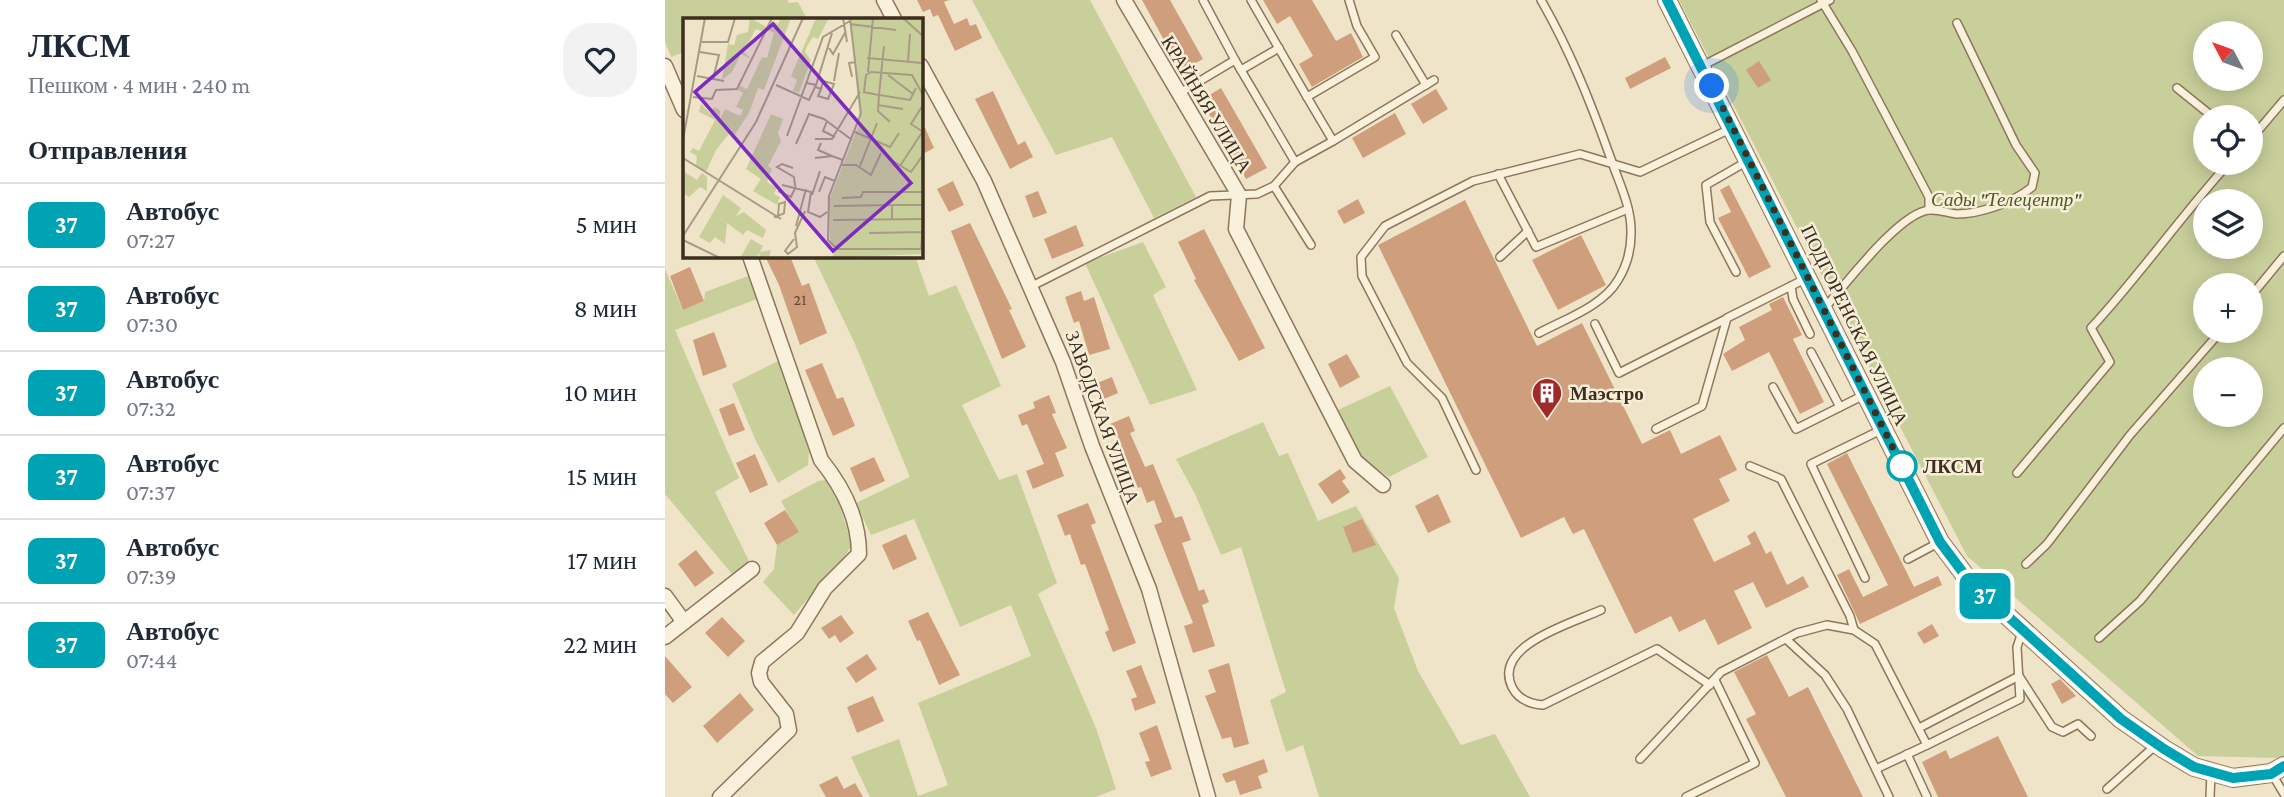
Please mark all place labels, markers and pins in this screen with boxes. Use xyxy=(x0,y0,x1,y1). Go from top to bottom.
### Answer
building icon: Маэстро xyxy=(1530,376,1564,420)
place label: Маэстро xyxy=(1570,383,1644,404)
marker: ЛКСМ xyxy=(1887,451,1917,481)
place label: ЛКСМ xyxy=(1923,456,1982,477)

